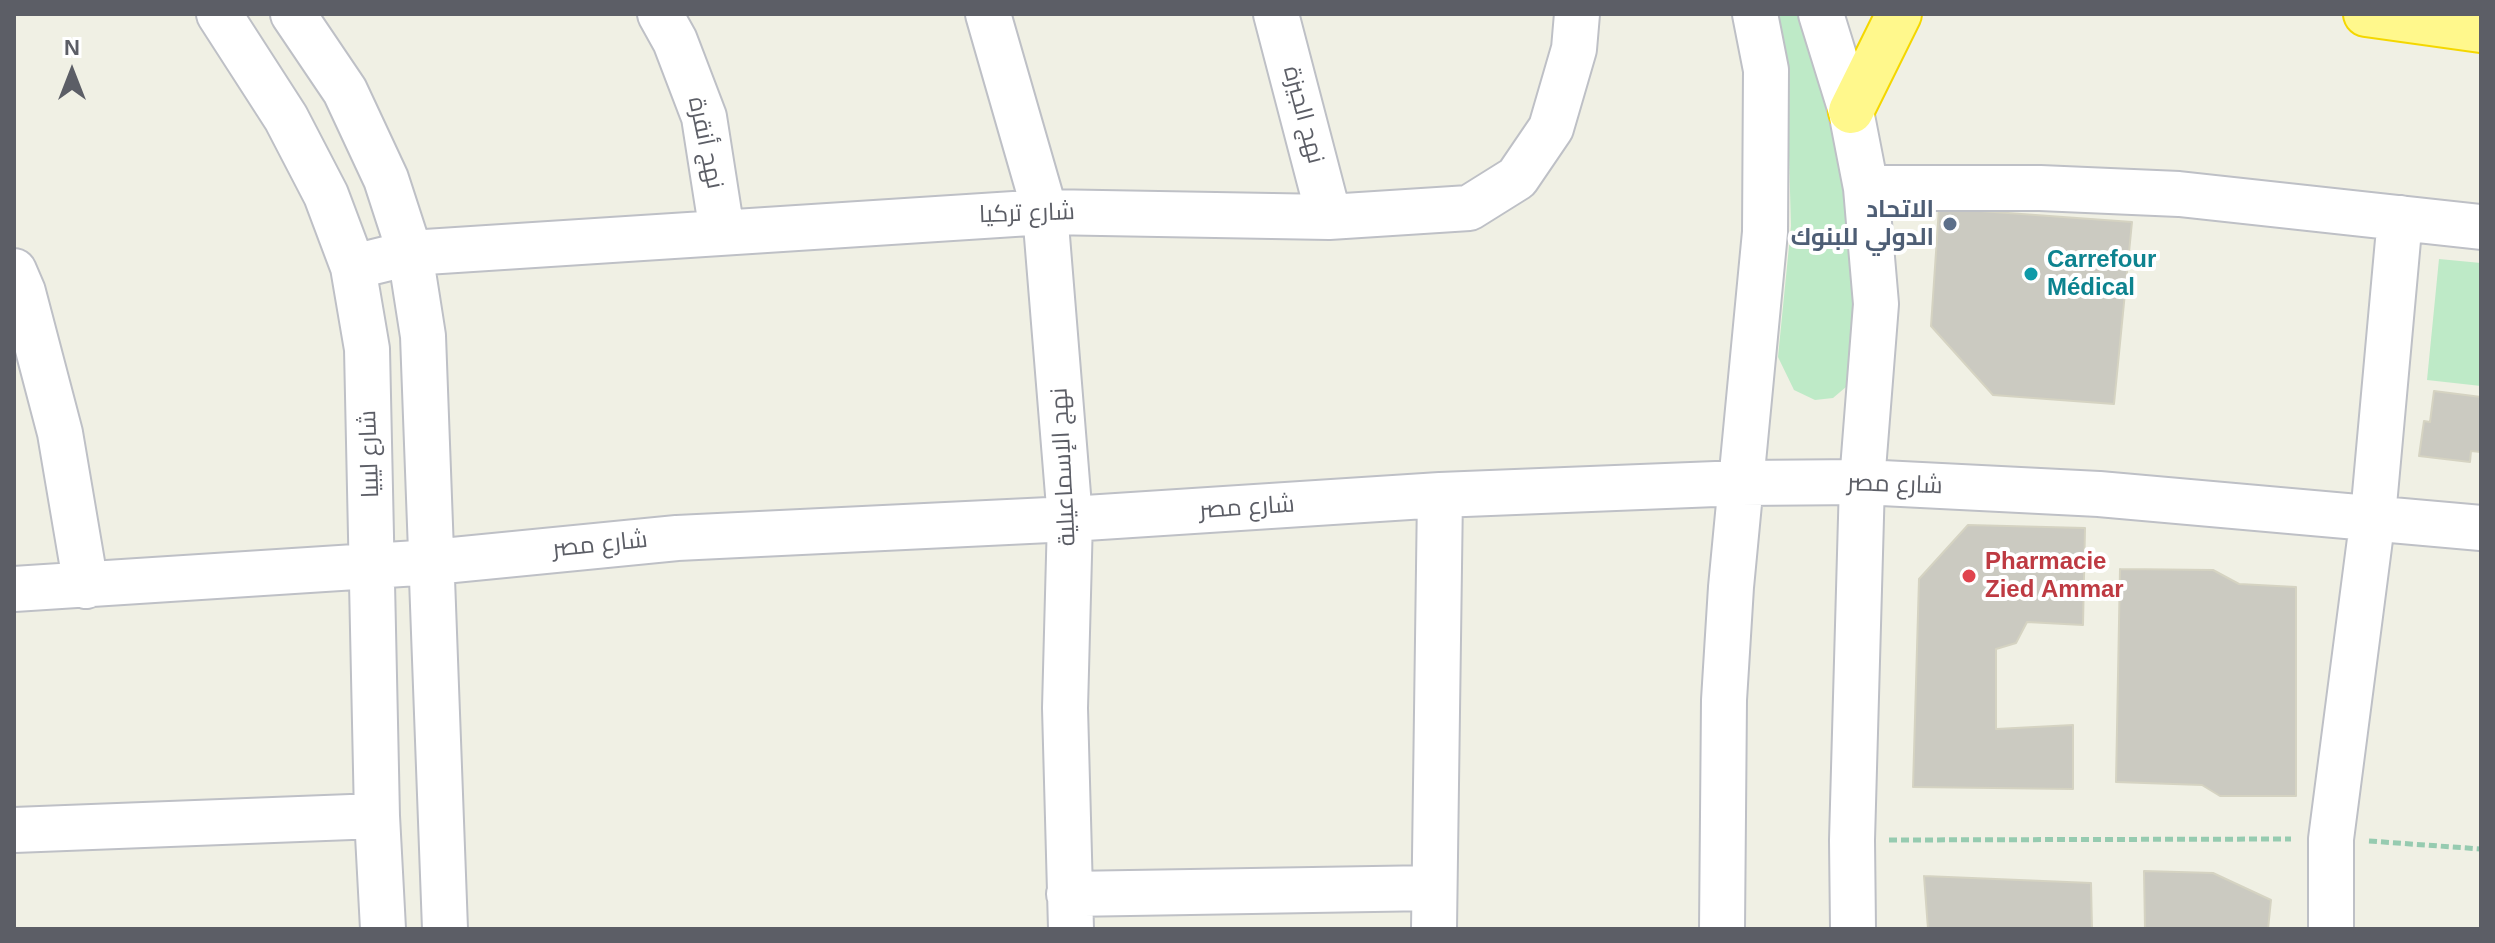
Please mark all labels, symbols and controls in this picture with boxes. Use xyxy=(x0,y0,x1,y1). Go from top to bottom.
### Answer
north arrow xyxy=(32,32,112,112)
text: N xyxy=(64,35,80,60)
street label: نهج الجيزة xyxy=(1276,63,1330,167)
street label: نهج أنقرة xyxy=(681,94,729,192)
place label: الاتحاد الدولي للبنوك xyxy=(1791,196,1934,252)
street label: شارع تركيا xyxy=(979,198,1075,230)
marker: الاتحاد الدولي للبنوك xyxy=(1941,215,1959,233)
place label: Carrefour Médical xyxy=(2047,246,2156,302)
marker: Carrefour Médical xyxy=(2022,265,2040,283)
street label: نهج الإسماعيلية xyxy=(1045,387,1083,547)
street label: شارع ليبيا xyxy=(354,410,386,498)
street label: شارع مصر xyxy=(1847,469,1943,501)
street label: شارع مصر xyxy=(1198,490,1296,526)
street label: شارع مصر xyxy=(551,526,649,564)
place label: Pharmacie Zied Ammar xyxy=(1985,548,2124,604)
marker: Pharmacie Zied Ammar xyxy=(1960,567,1978,585)

